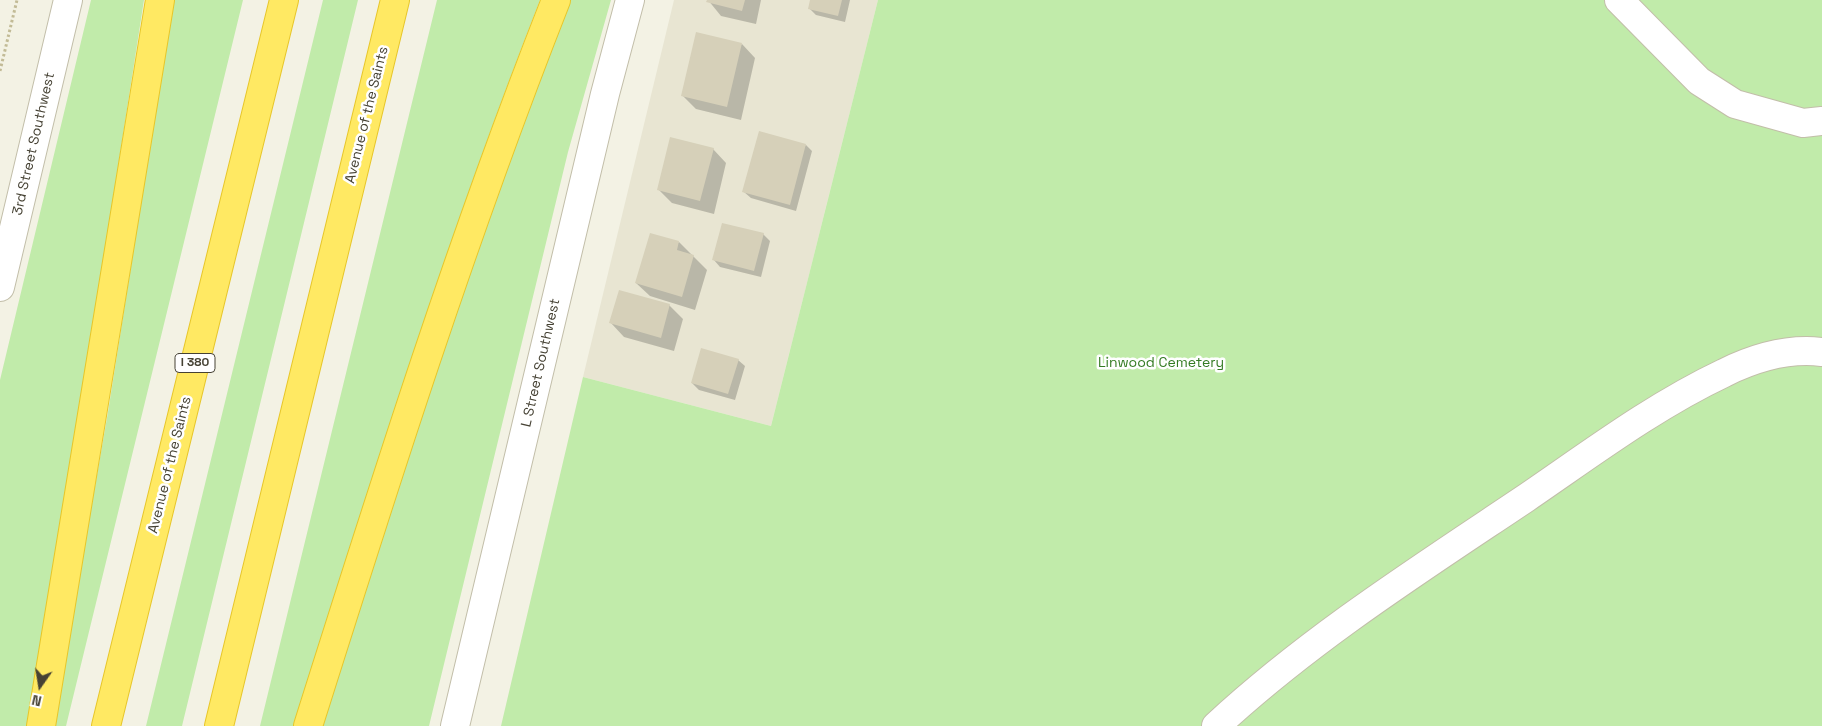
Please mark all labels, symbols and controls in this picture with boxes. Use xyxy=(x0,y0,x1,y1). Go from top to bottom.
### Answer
street label: Avenue of the Saints xyxy=(342,45,392,185)
street label: 3rd Street Southwest xyxy=(9,71,59,217)
street label: L Street Southwest xyxy=(518,297,564,429)
road number: I 380 xyxy=(175,353,215,372)
park label: Linwood Cemetery xyxy=(1098,355,1224,371)
street label: Avenue of the Saints xyxy=(145,395,195,535)
north arrow xyxy=(15,661,65,711)
text: N xyxy=(30,691,43,710)

